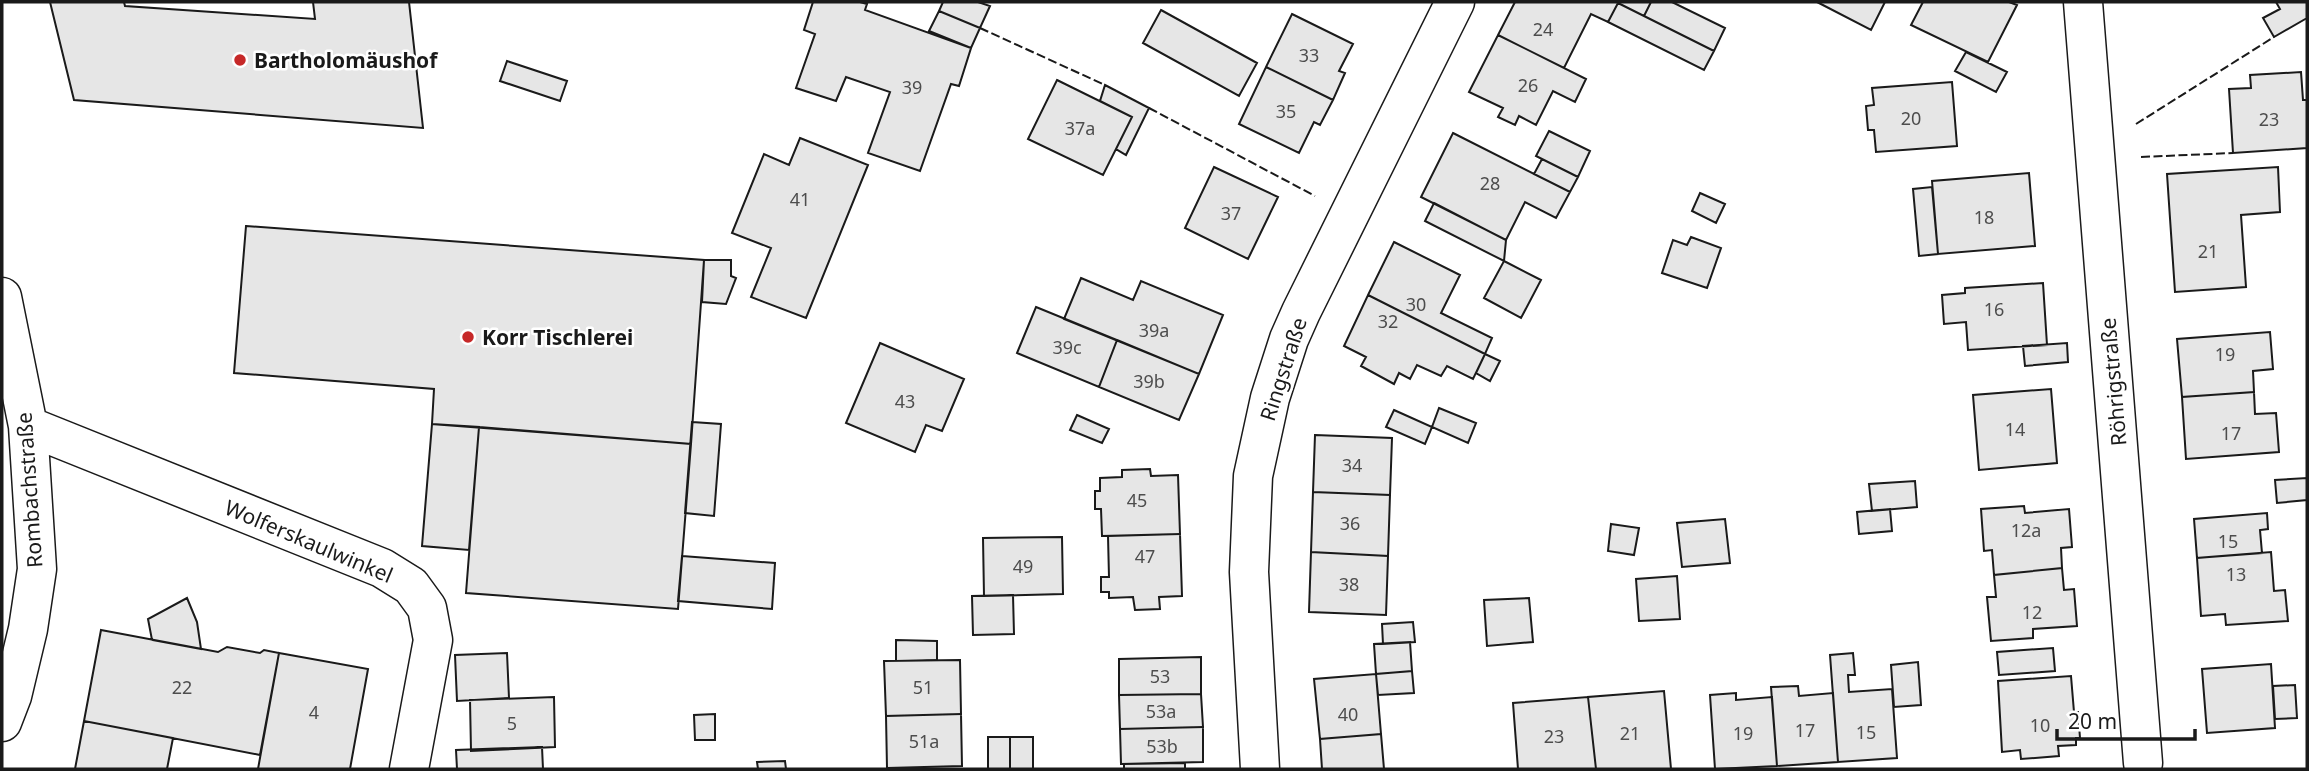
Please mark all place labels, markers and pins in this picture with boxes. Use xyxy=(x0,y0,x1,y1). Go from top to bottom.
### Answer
place label: Bartholomäushof xyxy=(254,46,439,74)
marker: Bartholomäushof xyxy=(232,52,248,68)
place label: Korr Tischlerei xyxy=(482,323,633,351)
marker: Korr Tischlerei xyxy=(460,329,476,345)

